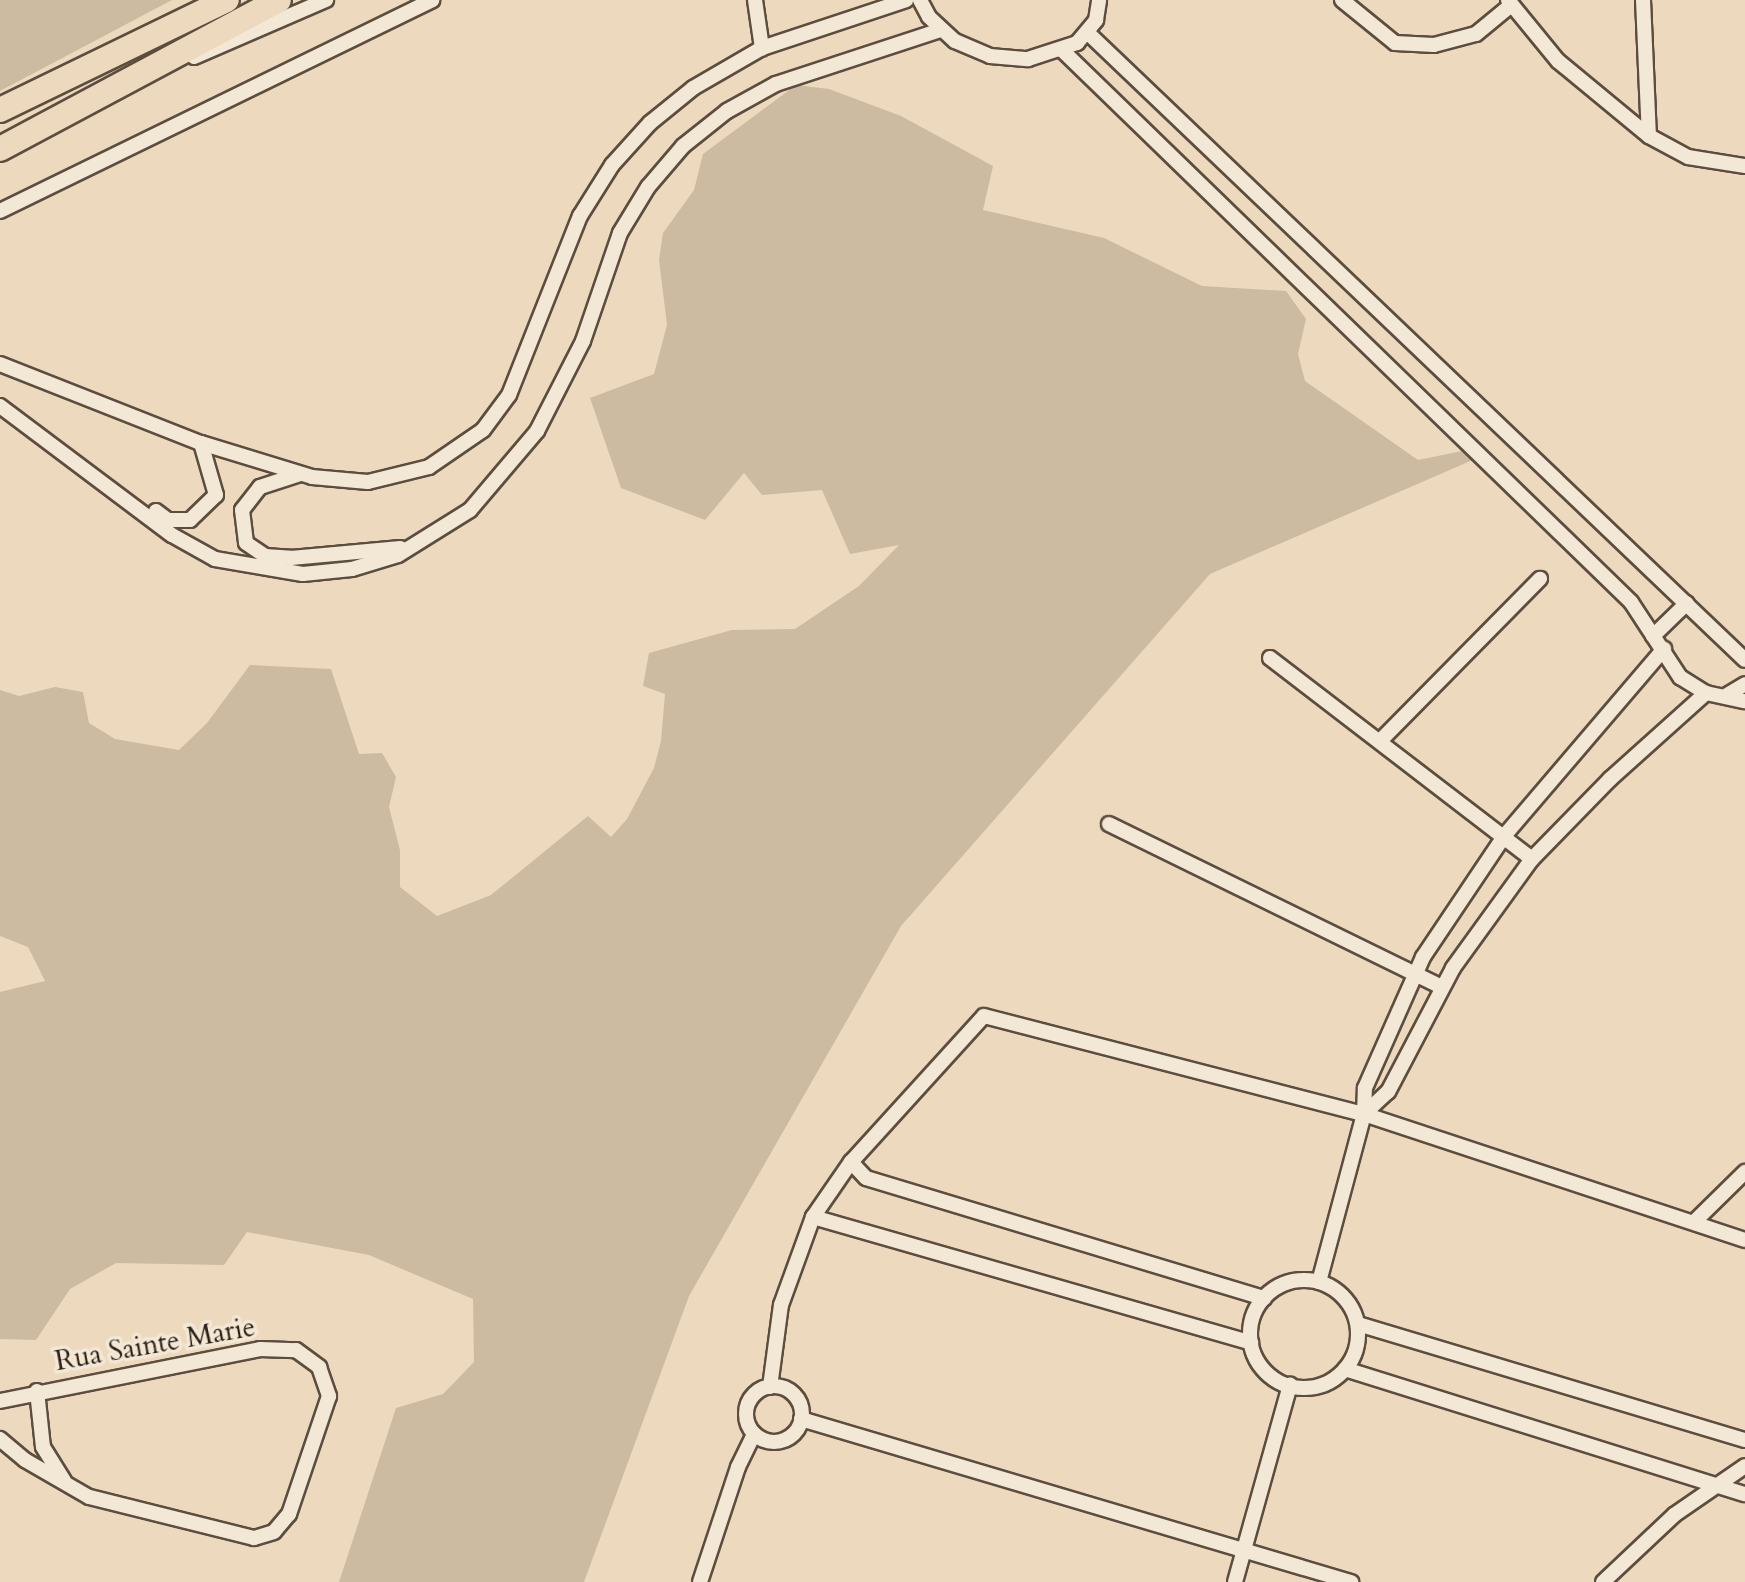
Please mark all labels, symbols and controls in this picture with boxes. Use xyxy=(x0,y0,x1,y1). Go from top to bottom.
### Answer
street label: Rua Sainte Marie xyxy=(52,1310,258,1378)

